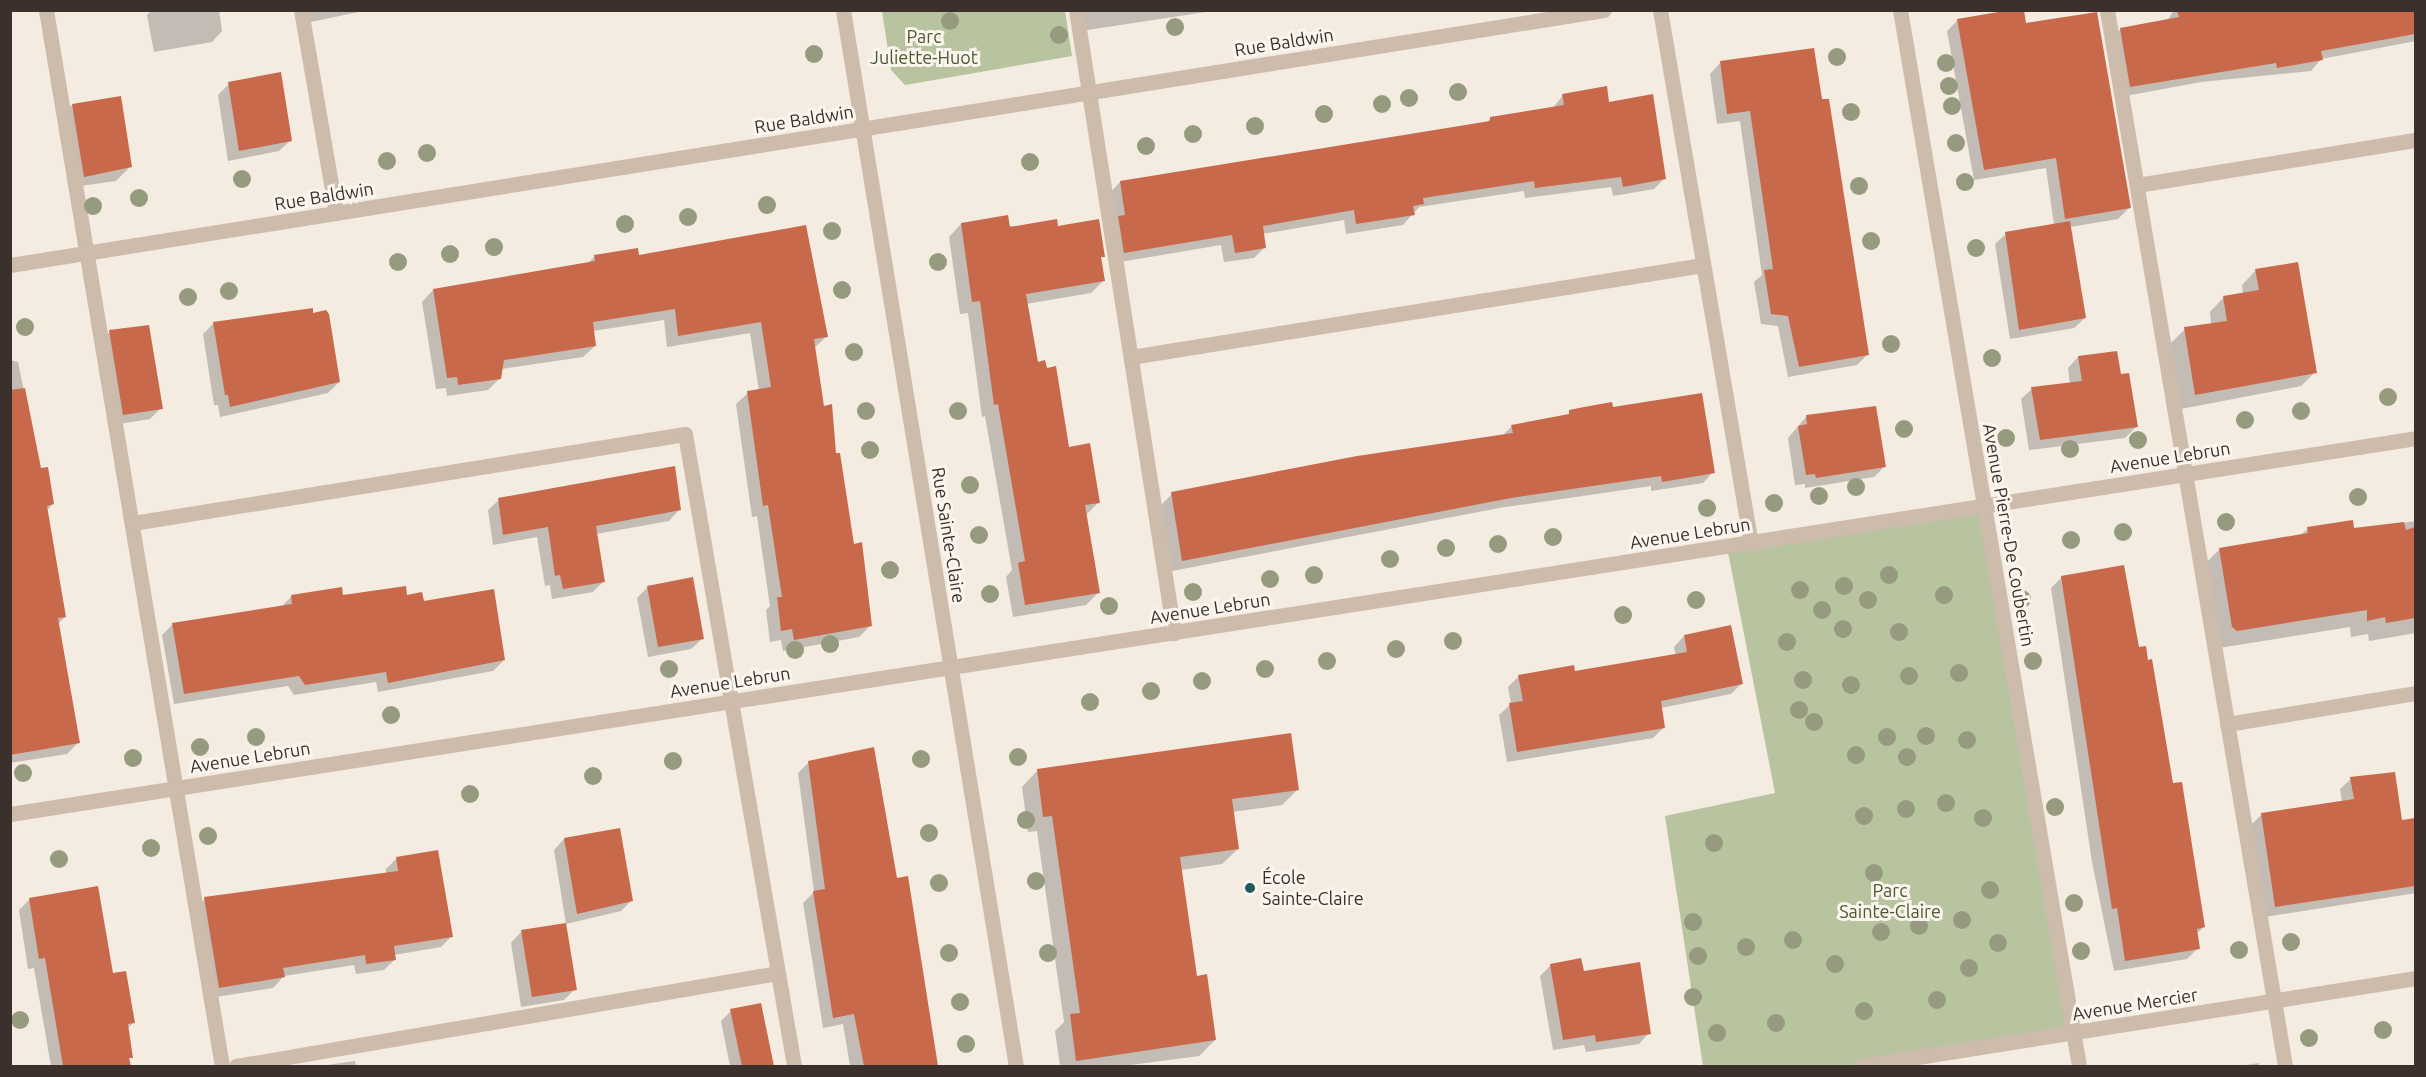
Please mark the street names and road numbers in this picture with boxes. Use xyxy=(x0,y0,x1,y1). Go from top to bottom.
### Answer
street label: Rue Baldwin xyxy=(1233,24,1335,60)
street label: Rue Baldwin xyxy=(753,101,855,137)
street label: Rue Baldwin xyxy=(273,178,375,214)
street label: Avenue Pierre-De Coubertin xyxy=(1979,422,2039,648)
street label: Avenue Lebrun xyxy=(2108,437,2232,477)
street label: Rue Sainte-Claire xyxy=(928,466,970,604)
street label: Avenue Lebrun xyxy=(1628,513,1752,553)
street label: Avenue Lebrun xyxy=(1148,588,1272,628)
street label: Avenue Lebrun xyxy=(668,662,792,702)
street label: Avenue Lebrun xyxy=(188,737,312,777)
street label: Avenue Mercier xyxy=(2071,983,2199,1025)

